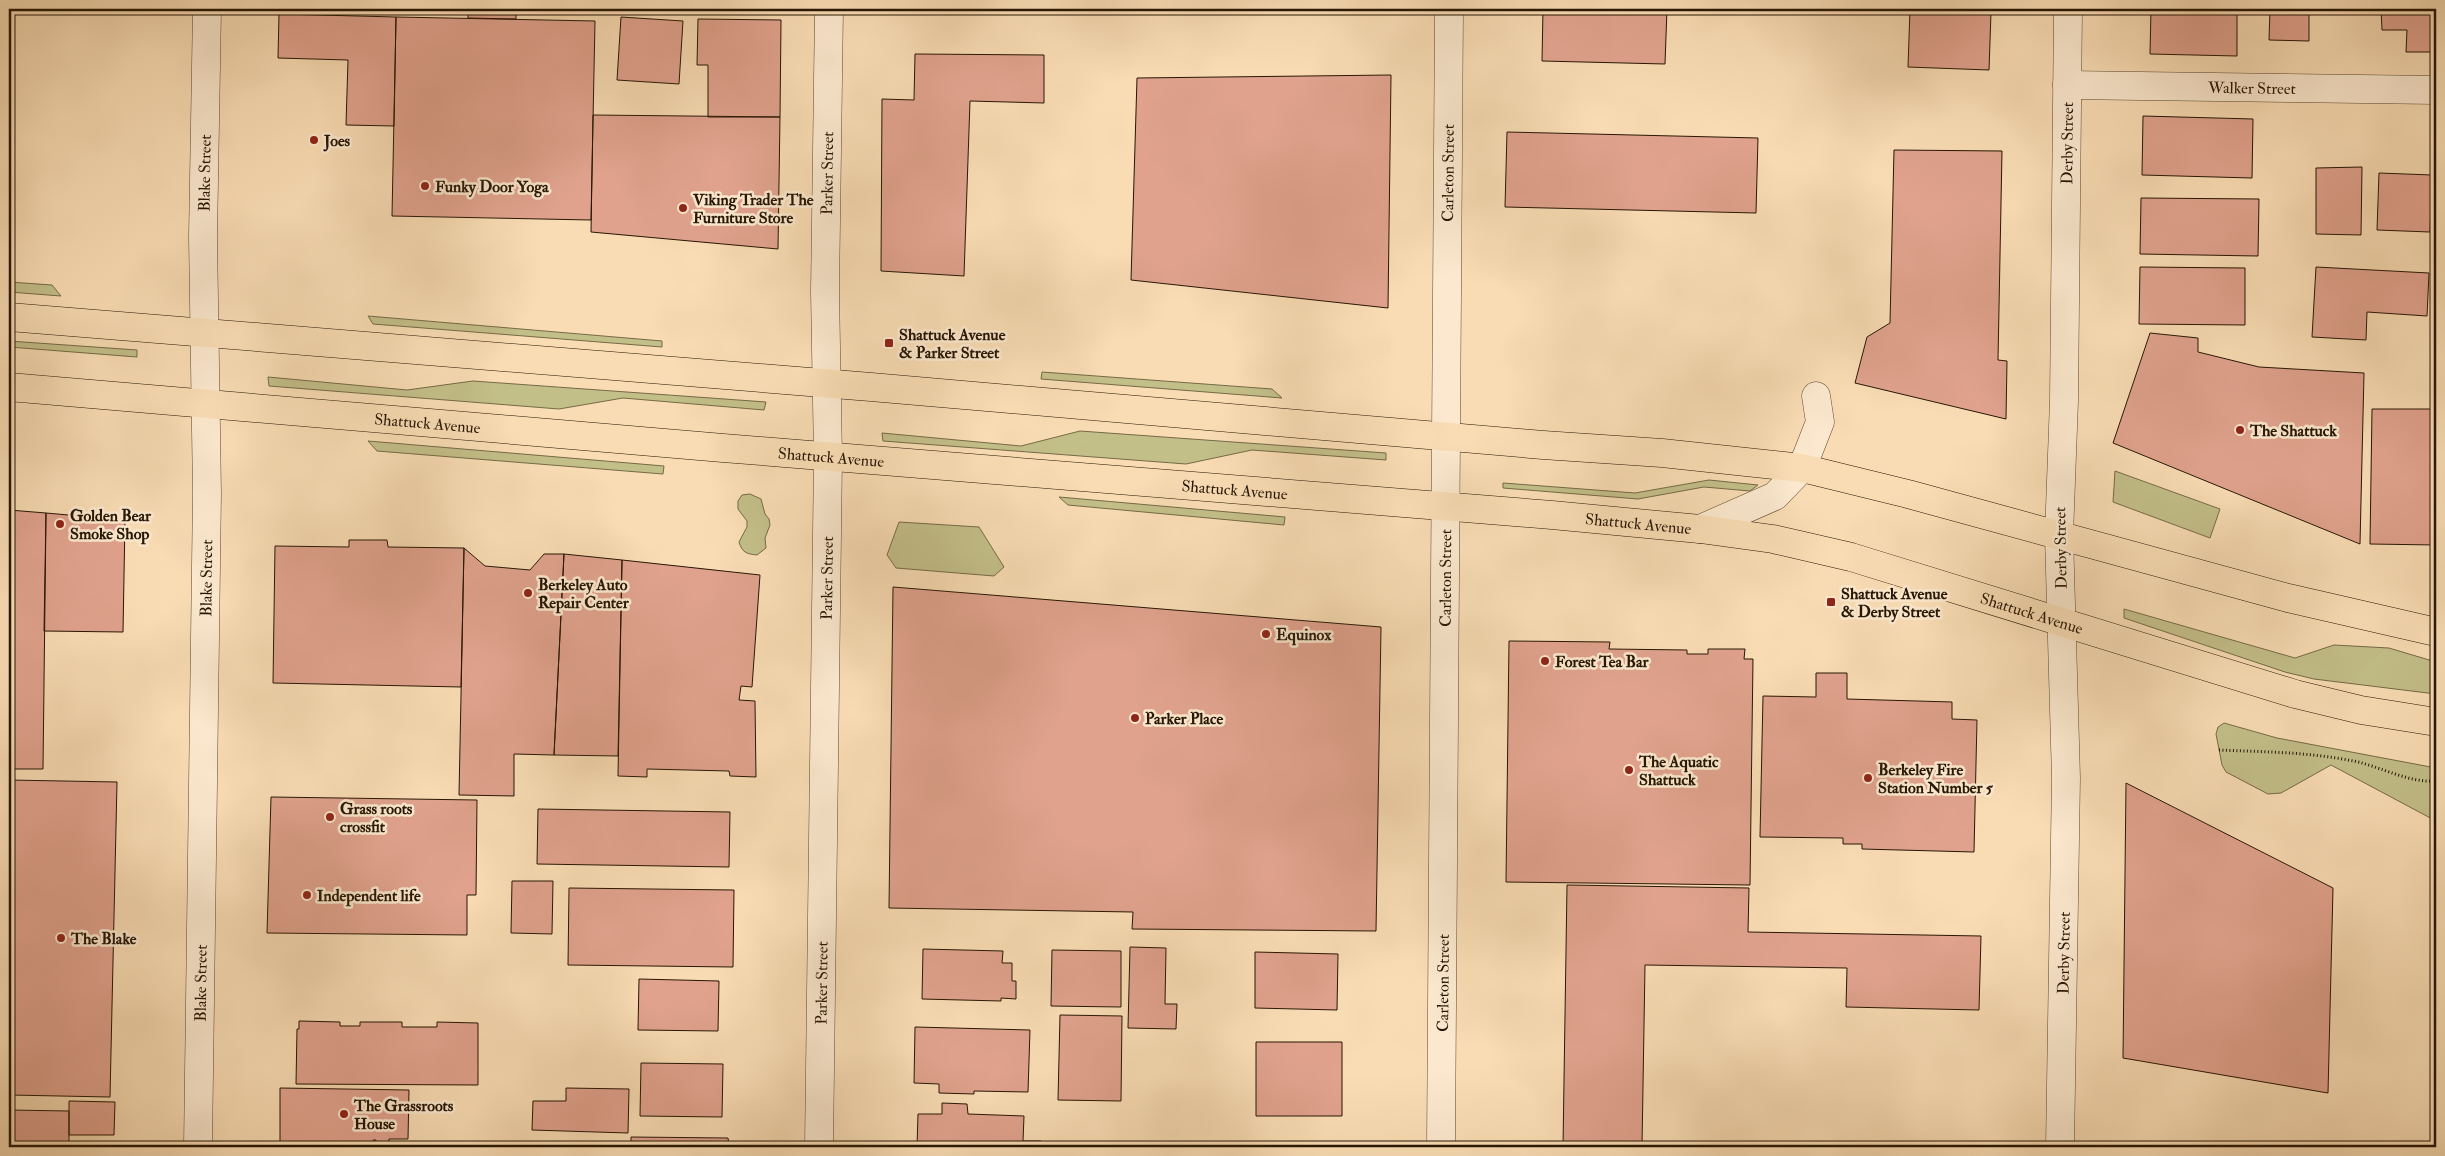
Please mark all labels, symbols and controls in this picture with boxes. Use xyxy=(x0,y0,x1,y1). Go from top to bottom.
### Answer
street label: Walker Street xyxy=(2207,78,2296,99)
street label: Derby Street xyxy=(2057,102,2078,185)
street label: Carleton Street xyxy=(1438,124,1459,222)
place label: Joes xyxy=(323,131,351,152)
street label: Parker Street xyxy=(817,131,838,215)
street label: Blake Street xyxy=(194,134,216,212)
marker: Joes xyxy=(308,134,320,146)
place label: Funky Door Yoga xyxy=(435,177,549,198)
marker: Funky Door Yoga xyxy=(419,180,431,192)
place label: Viking Trader The Furniture Store xyxy=(692,190,814,228)
marker: Viking Trader The Furniture Store xyxy=(677,202,689,214)
place label: Shattuck Avenue & Parker Street xyxy=(899,325,1006,363)
marker: Shattuck Avenue & Parker Street xyxy=(883,337,895,349)
street label: Shattuck Avenue xyxy=(374,409,482,438)
place label: The Shattuck xyxy=(2249,421,2337,441)
marker: The Shattuck xyxy=(2234,424,2246,436)
street label: Shattuck Avenue xyxy=(777,443,885,472)
street label: Shattuck Avenue xyxy=(1181,476,1289,505)
place label: Golden Bear Smoke Shop xyxy=(70,506,152,545)
street label: Derby Street xyxy=(2050,507,2072,589)
street label: Shattuck Avenue xyxy=(1584,509,1692,539)
marker: Golden Bear Smoke Shop xyxy=(54,518,66,530)
street label: Carleton Street xyxy=(1436,529,1456,627)
street label: Parker Street xyxy=(817,536,838,620)
street label: Blake Street xyxy=(196,539,217,617)
place label: Berkeley Auto Repair Center xyxy=(538,575,630,614)
place label: Shattuck Avenue & Derby Street xyxy=(1841,584,1948,623)
marker: Berkeley Auto Repair Center xyxy=(522,587,534,599)
street label: Shattuck Avenue xyxy=(1978,589,2086,639)
marker: Shattuck Avenue & Derby Street xyxy=(1825,596,1837,608)
place label: Equinox xyxy=(1276,625,1332,646)
marker: Equinox xyxy=(1260,628,1272,640)
place label: Forest Tea Bar xyxy=(1555,652,1650,672)
marker: Forest Tea Bar xyxy=(1539,655,1551,667)
place label: Parker Place xyxy=(1145,709,1223,729)
marker: Parker Place xyxy=(1129,712,1141,724)
place label: The Aquatic Shattuck xyxy=(1638,752,1719,790)
place label: Berkeley Fire Station Number 5 xyxy=(1878,760,1994,798)
marker: The Aquatic Shattuck xyxy=(1623,764,1635,776)
marker: Berkeley Fire Station Number 5 xyxy=(1862,772,1874,784)
place label: Grass roots crossfit xyxy=(340,799,413,837)
marker: Grass roots crossfit xyxy=(324,811,336,823)
place label: Independent life xyxy=(317,886,421,907)
marker: Independent life xyxy=(301,889,313,901)
street label: Derby Street xyxy=(2053,912,2075,994)
place label: The Blake xyxy=(70,929,137,949)
marker: The Blake xyxy=(55,932,67,944)
street label: Carleton Street xyxy=(1433,934,1454,1032)
street label: Parker Street xyxy=(812,941,833,1025)
street label: Blake Street xyxy=(191,944,212,1022)
place label: The Grassroots House xyxy=(353,1096,454,1134)
marker: The Grassroots House xyxy=(338,1108,350,1120)

